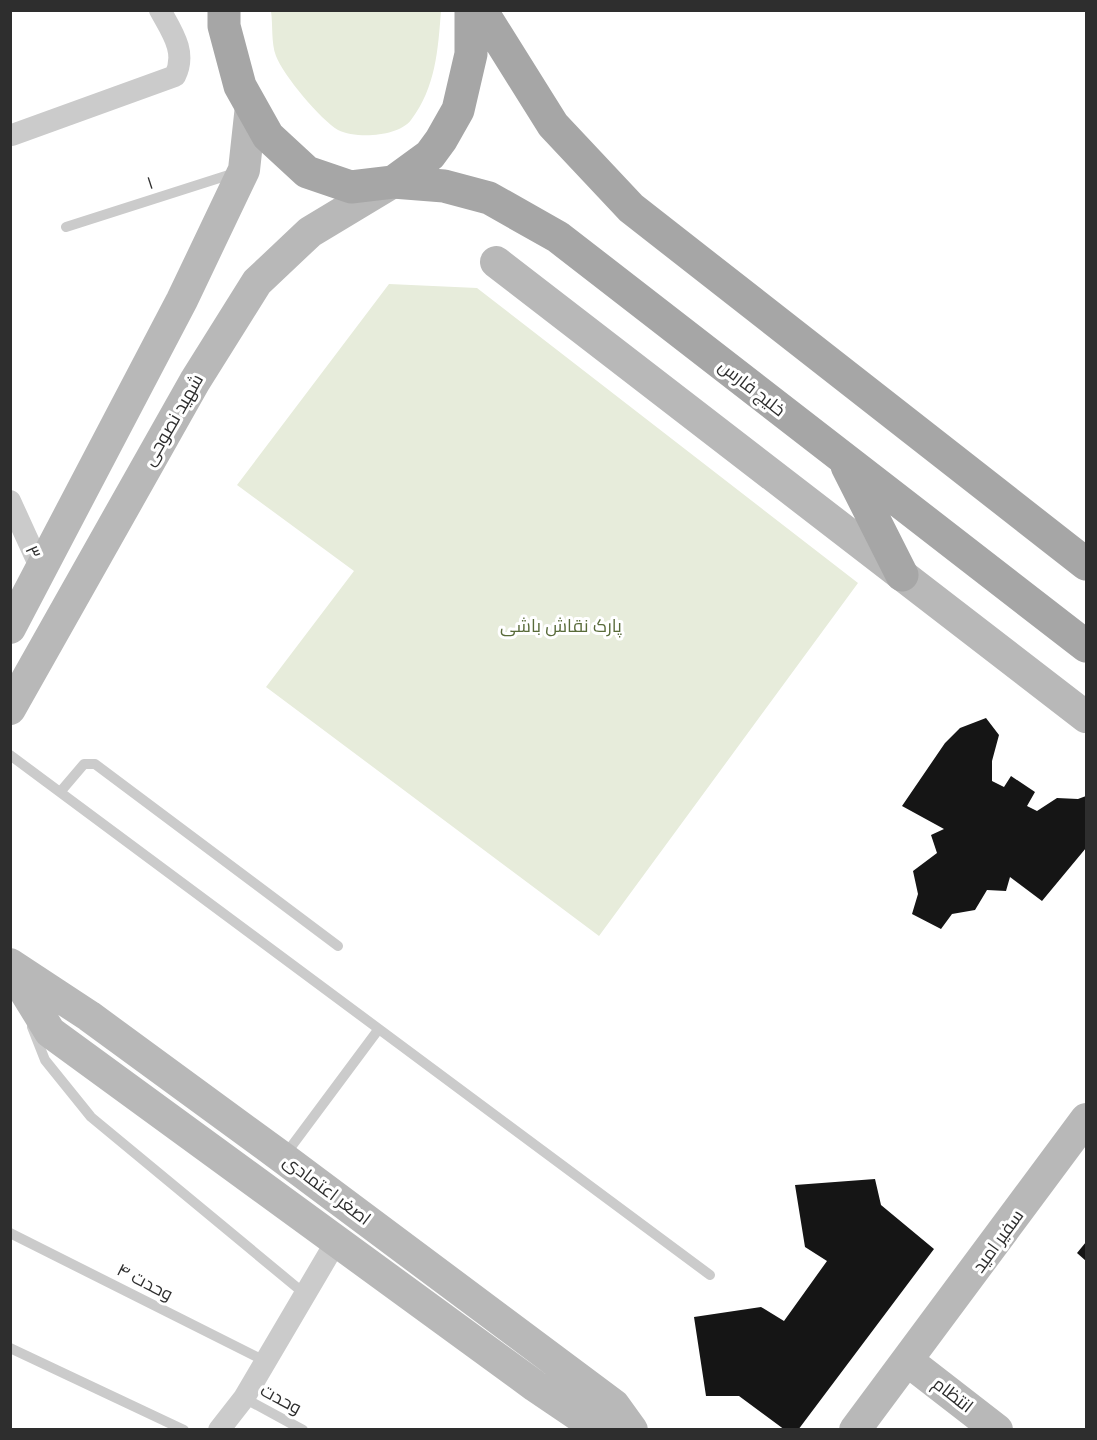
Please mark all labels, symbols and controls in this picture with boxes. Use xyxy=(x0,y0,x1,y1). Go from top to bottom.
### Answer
street label: ۱ xyxy=(144,172,156,194)
street label: خلیج فارس xyxy=(713,355,790,422)
street label: شهید نصوحی xyxy=(138,370,208,470)
street label: ۳ xyxy=(20,542,46,562)
park label: پارک نقاش باشی xyxy=(500,615,622,638)
street label: اصغر اعتمادی xyxy=(279,1150,375,1230)
street label: سفیر امید xyxy=(968,1205,1028,1277)
street label: وحدت ۴ xyxy=(113,1259,177,1305)
street label: انتظام xyxy=(928,1372,978,1418)
street label: وحدت xyxy=(257,1379,305,1419)

